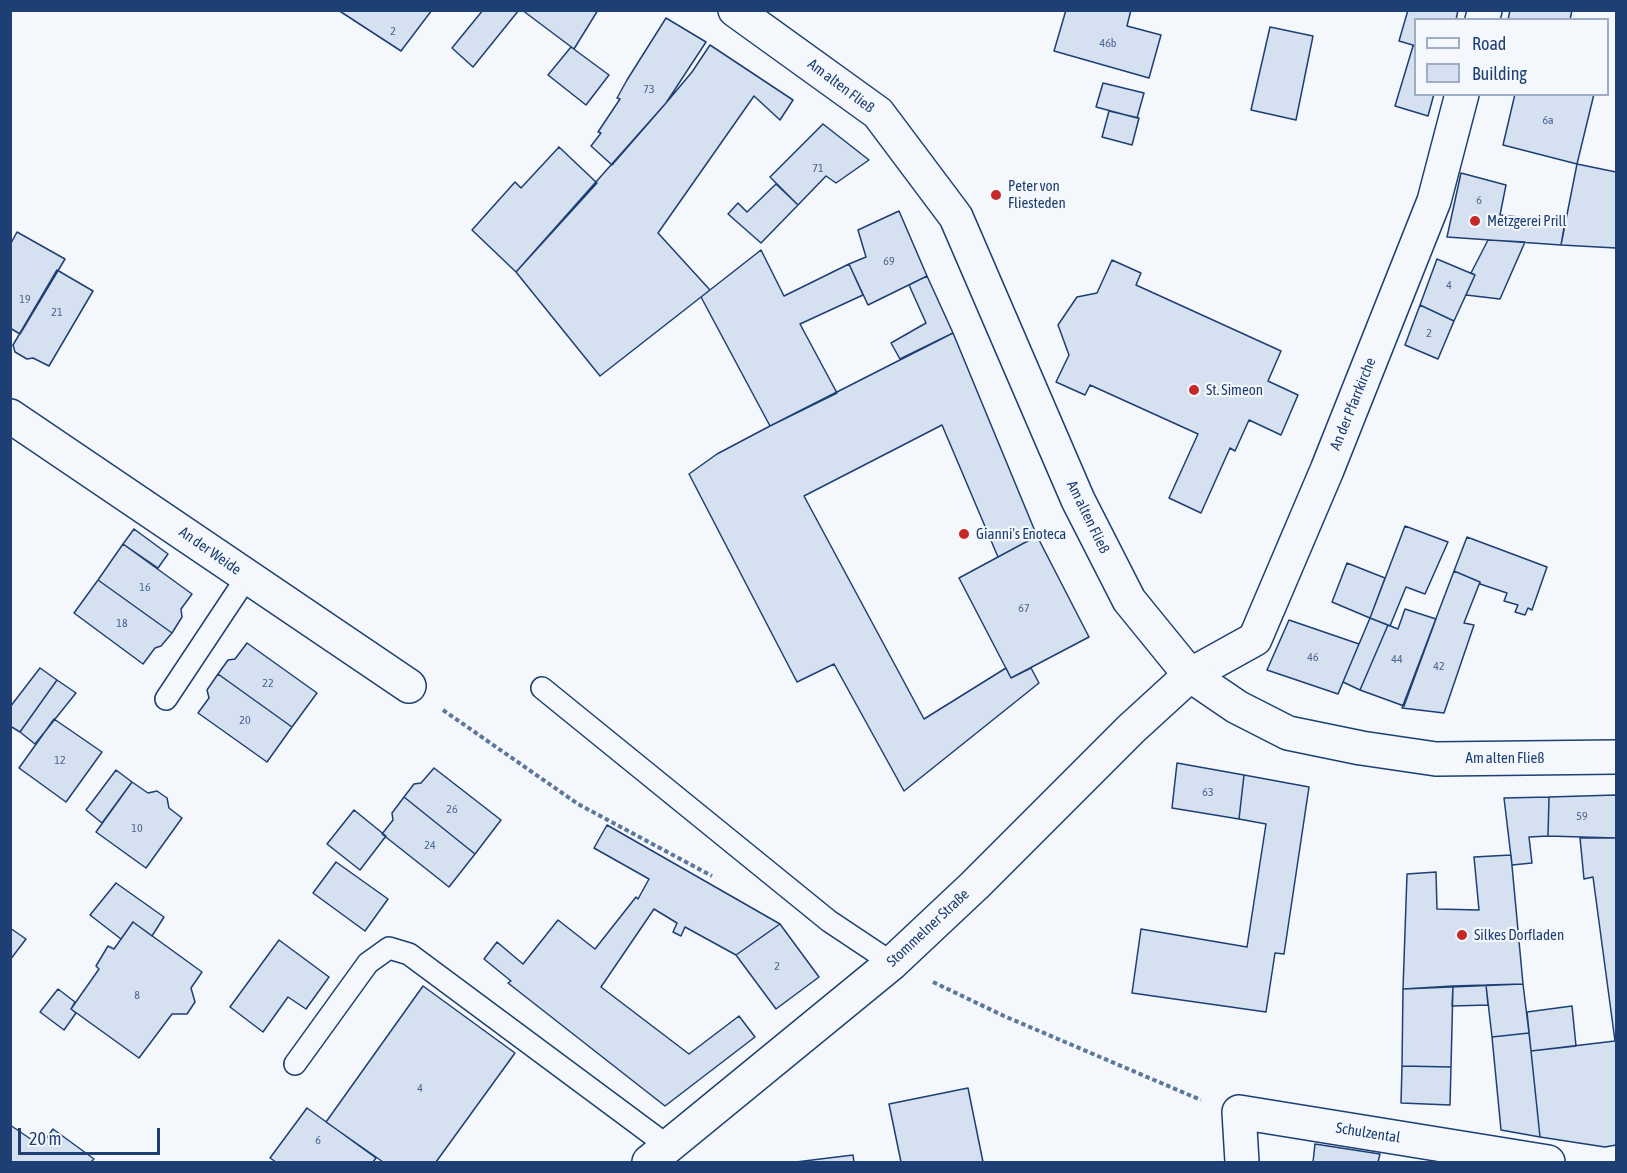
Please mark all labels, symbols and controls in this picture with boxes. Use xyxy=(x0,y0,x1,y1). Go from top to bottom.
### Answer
legend xyxy=(1414,18,1609,96)
house number: 2 xyxy=(390,24,396,38)
text: Road xyxy=(1472,33,1506,54)
house number: 46b xyxy=(1100,36,1116,50)
street label: Am alten Fließ xyxy=(804,55,878,117)
text: Building xyxy=(1472,63,1527,84)
house number: 73 xyxy=(643,82,655,96)
house number: 6a xyxy=(1542,113,1554,127)
house number: 71 xyxy=(812,161,824,175)
place label: Peter von Fliesteden xyxy=(1008,177,1066,212)
marker: Peter von Fliesteden xyxy=(989,188,1003,202)
house number: 6 xyxy=(1476,193,1482,207)
place label: Metzgerei Prill xyxy=(1487,212,1566,230)
marker: Metzgerei Prill xyxy=(1468,214,1482,228)
house number: 69 xyxy=(883,254,895,268)
house number: 4 xyxy=(1446,278,1452,292)
house number: 19 xyxy=(19,292,31,306)
house number: 21 xyxy=(51,305,63,319)
house number: 2 xyxy=(1426,326,1432,340)
street label: An der Pfarrkirche xyxy=(1326,355,1380,453)
place label: St. Simeon xyxy=(1206,381,1263,399)
marker: St. Simeon xyxy=(1187,383,1201,397)
street label: Am alten Fließ xyxy=(1063,478,1113,556)
street label: An der Weide xyxy=(175,523,245,579)
place label: Gianni's Enoteca xyxy=(976,525,1066,543)
marker: Gianni's Enoteca xyxy=(957,527,971,541)
house number: 16 xyxy=(139,580,151,594)
house number: 67 xyxy=(1018,601,1030,615)
house number: 18 xyxy=(116,616,128,630)
house number: 46 xyxy=(1307,650,1319,664)
house number: 44 xyxy=(1391,652,1403,666)
house number: 42 xyxy=(1433,659,1445,673)
house number: 22 xyxy=(262,676,274,690)
house number: 20 xyxy=(239,713,251,727)
street label: Am alten Fließ xyxy=(1466,749,1544,767)
house number: 12 xyxy=(54,753,66,767)
house number: 63 xyxy=(1202,785,1214,799)
house number: 26 xyxy=(446,802,458,816)
house number: 59 xyxy=(1576,809,1588,823)
house number: 10 xyxy=(131,821,143,835)
house number: 24 xyxy=(424,838,436,852)
street label: Stommelner Straße xyxy=(883,885,973,971)
place label: Silkes Dorfladen xyxy=(1474,926,1564,944)
marker: Silkes Dorfladen xyxy=(1455,928,1469,942)
house number: 2 xyxy=(774,959,780,973)
house number: 8 xyxy=(134,988,140,1002)
house number: 4 xyxy=(417,1081,423,1095)
scale bar xyxy=(21,1116,164,1154)
street label: Schulzental xyxy=(1335,1119,1401,1147)
text: 20 m xyxy=(29,1128,61,1149)
house number: 6 xyxy=(315,1133,321,1147)

